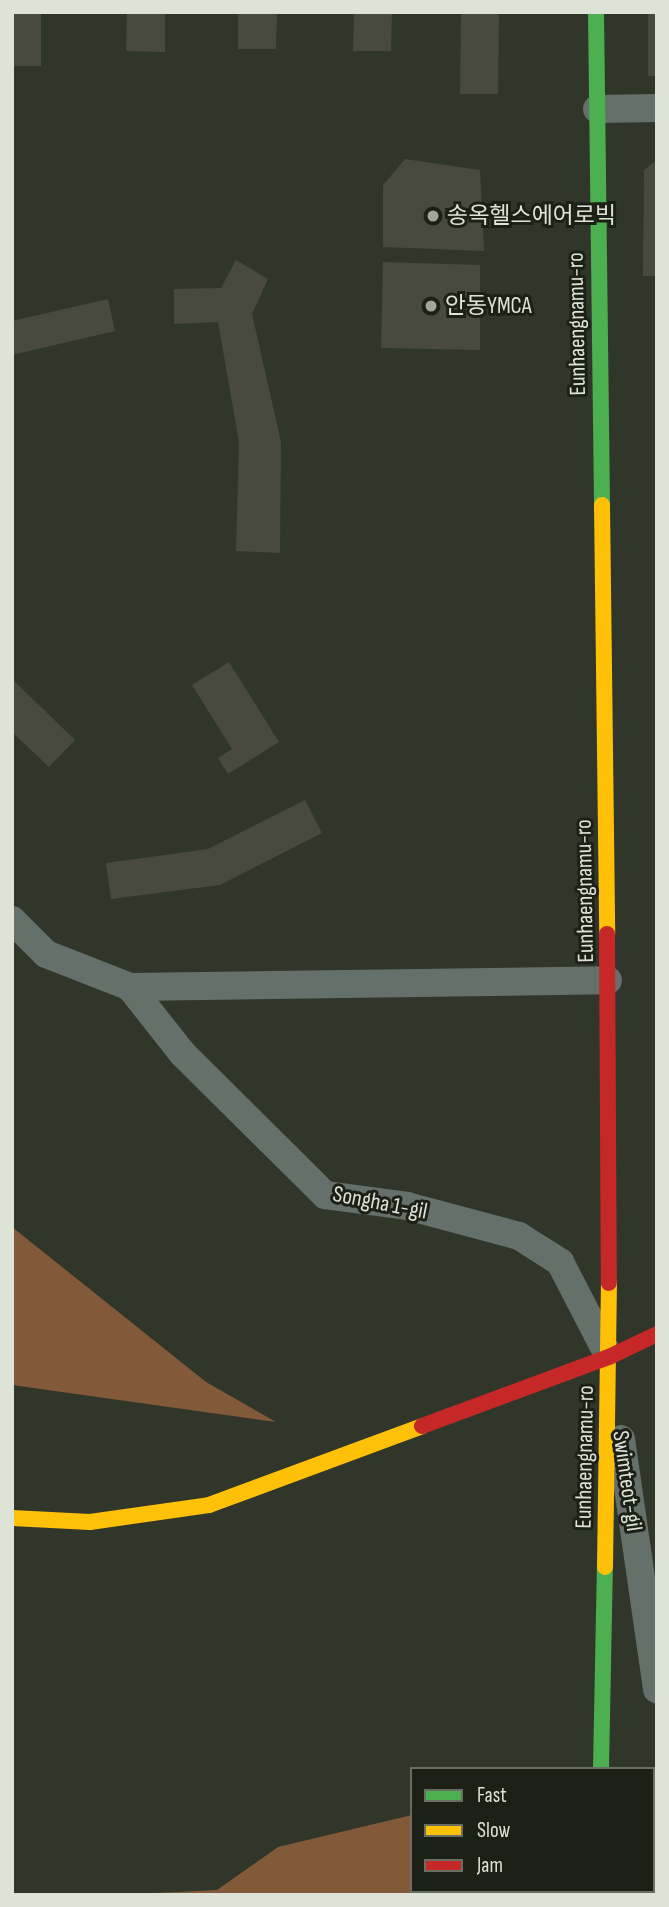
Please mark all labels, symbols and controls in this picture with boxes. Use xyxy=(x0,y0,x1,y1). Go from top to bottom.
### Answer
place label: 송옥헬스에어로빅 xyxy=(447,202,616,230)
marker: 송옥헬스에어로빅 xyxy=(425,208,441,224)
street label: Eunhaengnamu-ro xyxy=(562,252,592,396)
place label: 안동YMCA xyxy=(445,292,532,320)
marker: 안동YMCA xyxy=(423,298,439,314)
street label: Eunhaengnamu-ro xyxy=(570,819,600,963)
street label: Songha 1-gil xyxy=(330,1180,430,1226)
street label: Eunhaengnamu-ro xyxy=(570,1385,600,1529)
street label: Swimteot-gil xyxy=(606,1429,648,1533)
legend xyxy=(410,1767,655,1893)
text: Fast xyxy=(477,1783,507,1808)
text: Slow xyxy=(477,1818,510,1843)
text: Jam xyxy=(477,1853,503,1878)

